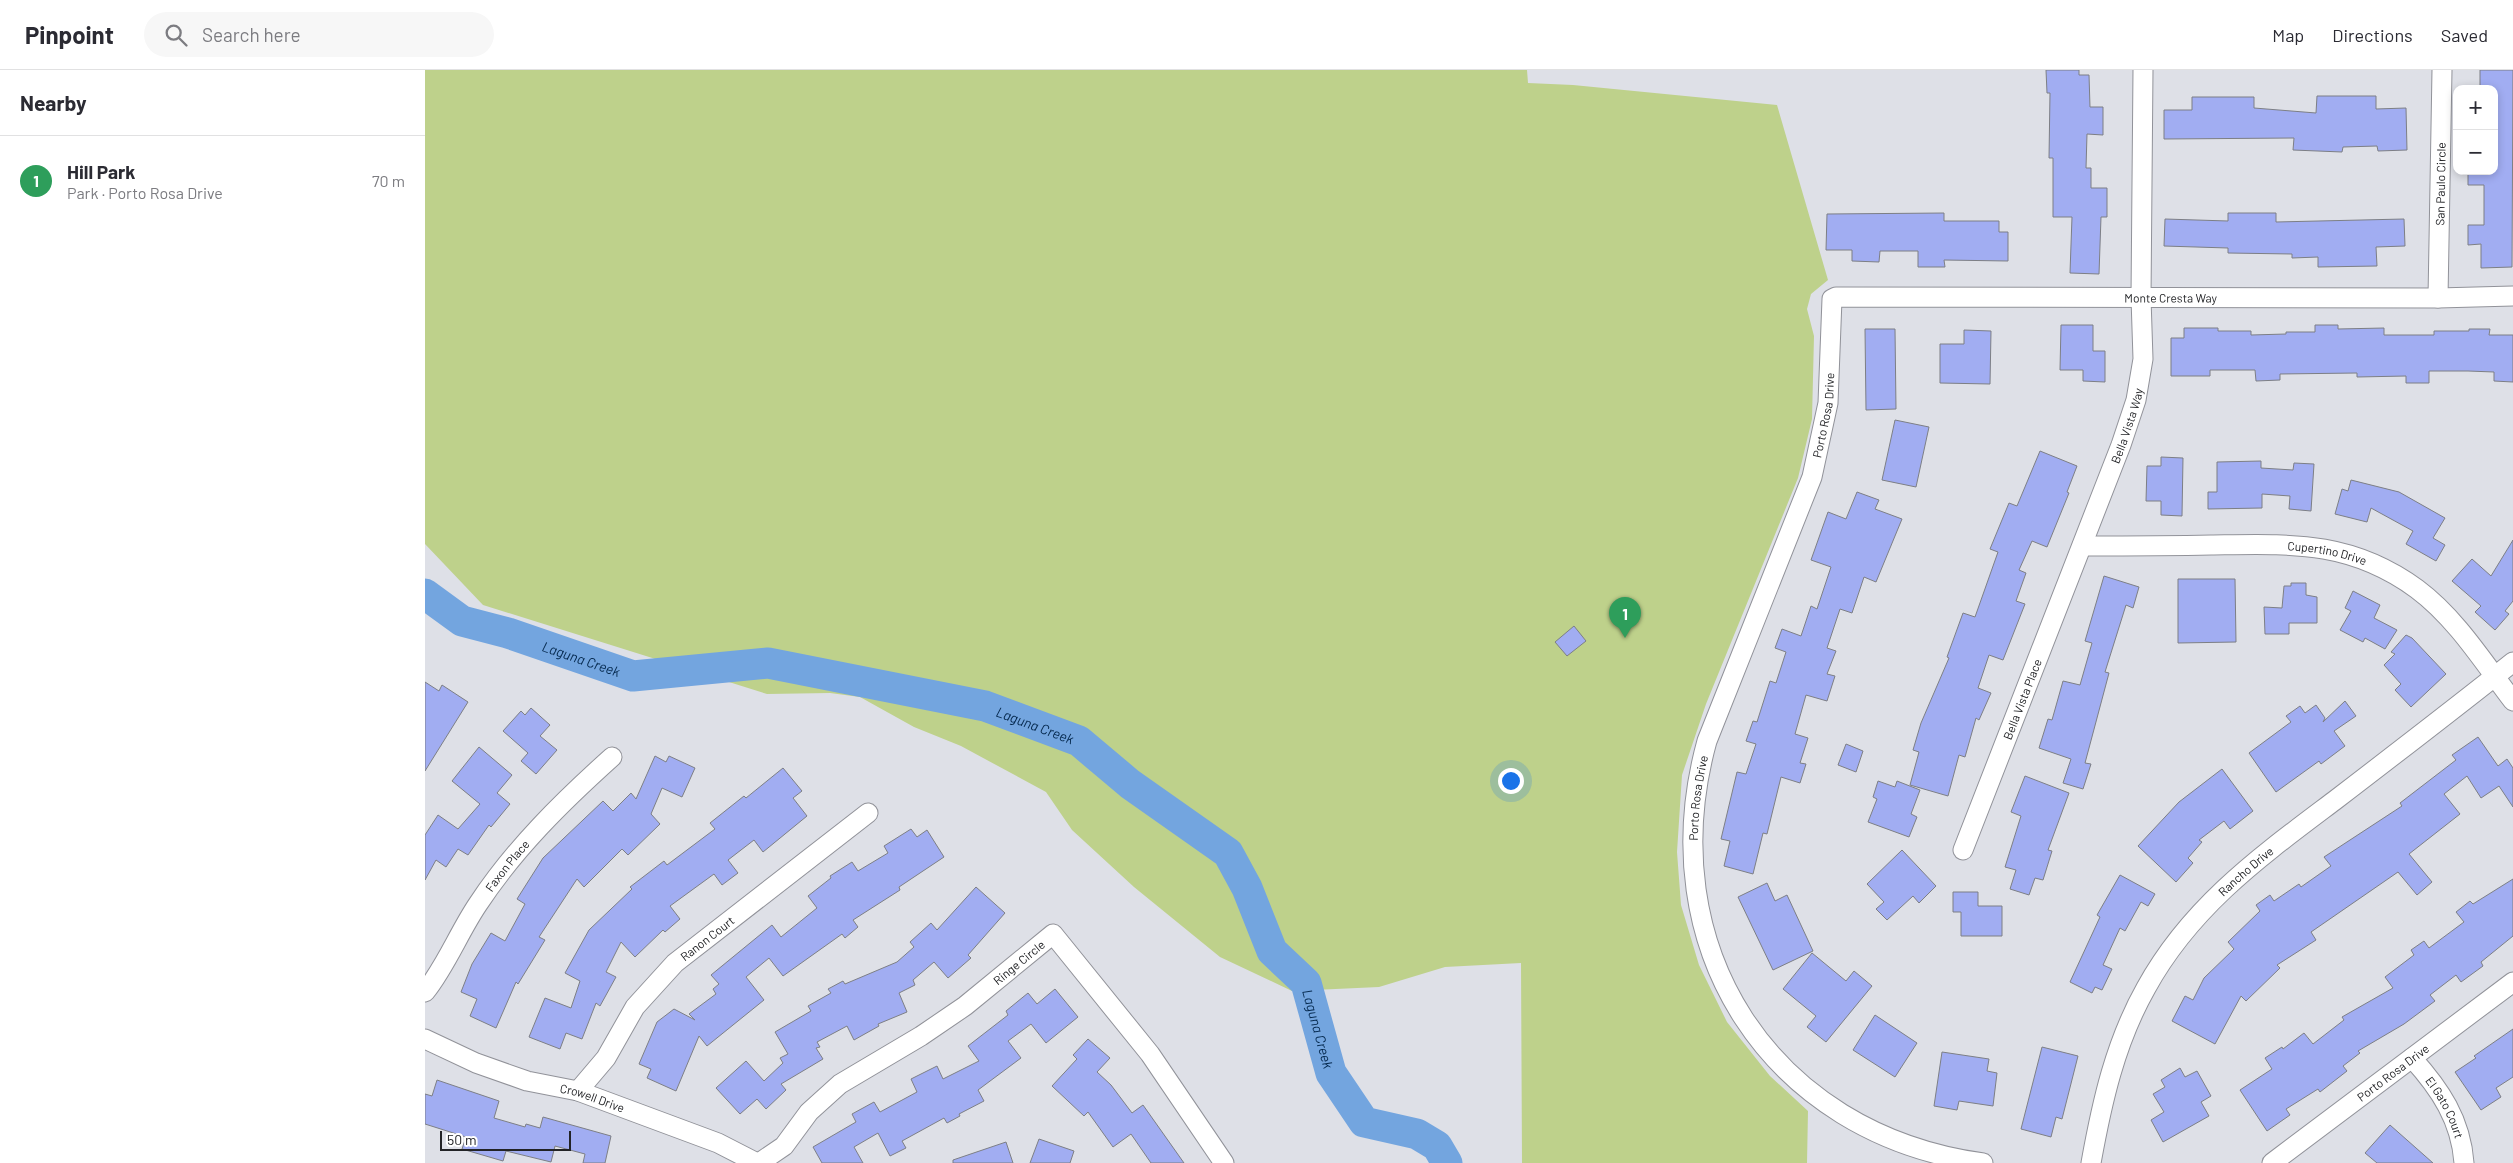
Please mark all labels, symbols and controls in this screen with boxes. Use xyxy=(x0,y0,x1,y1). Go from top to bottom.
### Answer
search box xyxy=(144,12,494,57)
text: Pinpoint xyxy=(25,20,114,49)
icon: search xyxy=(162,21,190,49)
text: Search here xyxy=(202,23,301,46)
text: Map xyxy=(2272,24,2304,46)
text: Directions xyxy=(2332,24,2413,46)
text: Saved xyxy=(2441,24,2488,46)
map controls xyxy=(2453,85,2498,175)
button: + xyxy=(2453,85,2498,130)
text: Nearby xyxy=(20,90,86,115)
button: − xyxy=(2453,130,2498,175)
street label: San Paulo Circle xyxy=(2432,142,2448,226)
text: Hill Park xyxy=(67,160,136,183)
text: 1 xyxy=(33,171,39,190)
text: 70 m xyxy=(372,171,405,190)
text: Park · Porto Rosa Drive xyxy=(67,183,223,202)
street label: Monte Cresta Way xyxy=(2124,290,2218,305)
street label: Porto Rosa Drive xyxy=(1809,372,1836,459)
street label: Bella Vista Way xyxy=(2108,386,2145,465)
street label: Cupertino Drive xyxy=(2287,538,2369,567)
pin: 1 xyxy=(1609,597,1641,638)
water label: Laguna Creek xyxy=(540,637,623,680)
street label: Bella Vista Place xyxy=(2000,657,2044,741)
water label: Laguna Creek xyxy=(994,703,1077,747)
street label: Porto Rosa Drive xyxy=(1686,754,1710,841)
your location xyxy=(1498,768,1524,794)
street label: Faxon Place xyxy=(482,837,532,894)
street label: Rancho Drive xyxy=(2215,843,2276,898)
street label: Ranon Court xyxy=(677,913,737,963)
street label: Ringe Circle xyxy=(990,937,1047,987)
water label: Laguna Creek xyxy=(1300,987,1338,1070)
street label: Porto Rosa Drive xyxy=(2354,1041,2431,1104)
street label: El Gato Court xyxy=(2423,1074,2467,1140)
street label: Crowell Drive xyxy=(559,1081,627,1115)
scale bar xyxy=(440,1128,571,1151)
text: 50 m xyxy=(447,1131,476,1148)

